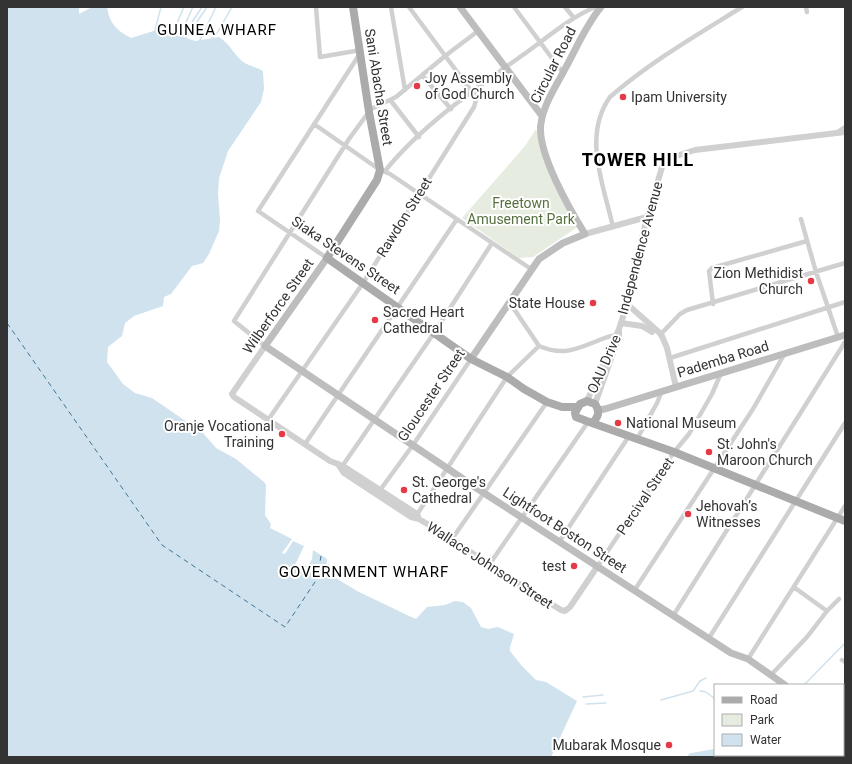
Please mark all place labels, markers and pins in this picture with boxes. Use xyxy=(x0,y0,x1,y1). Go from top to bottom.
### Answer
place label: Joy Assembly of God Church xyxy=(425,70,514,102)
marker: Joy Assembly of God Church xyxy=(412,81,422,91)
place label: Ipam University xyxy=(631,89,727,105)
marker: Ipam University xyxy=(618,92,628,102)
place label: Zion Methidist Church xyxy=(714,265,803,297)
marker: Zion Methidist Church xyxy=(806,276,816,286)
place label: State House xyxy=(509,295,585,311)
marker: State House xyxy=(588,298,598,308)
place label: Sacred Heart Cathedral xyxy=(383,304,465,336)
marker: Sacred Heart Cathedral xyxy=(370,315,380,325)
place label: National Museum xyxy=(626,415,736,431)
place label: Oranje Vocational Training xyxy=(164,418,274,450)
marker: National Museum xyxy=(613,418,623,428)
marker: Oranje Vocational Training xyxy=(277,429,287,439)
place label: St. John's Maroon Church xyxy=(717,436,813,468)
marker: St. John's Maroon Church xyxy=(704,447,714,457)
place label: St. George's Cathedral xyxy=(412,474,486,506)
marker: St. George's Cathedral xyxy=(399,485,409,495)
place label: Jehovah’s Witnesses xyxy=(696,498,761,530)
marker: Jehovah’s Witnesses xyxy=(683,509,693,519)
place label: test xyxy=(542,558,566,574)
marker: test xyxy=(569,561,579,571)
place label: Mubarak Mosque xyxy=(552,737,661,753)
marker: Mubarak Mosque xyxy=(664,740,674,750)

